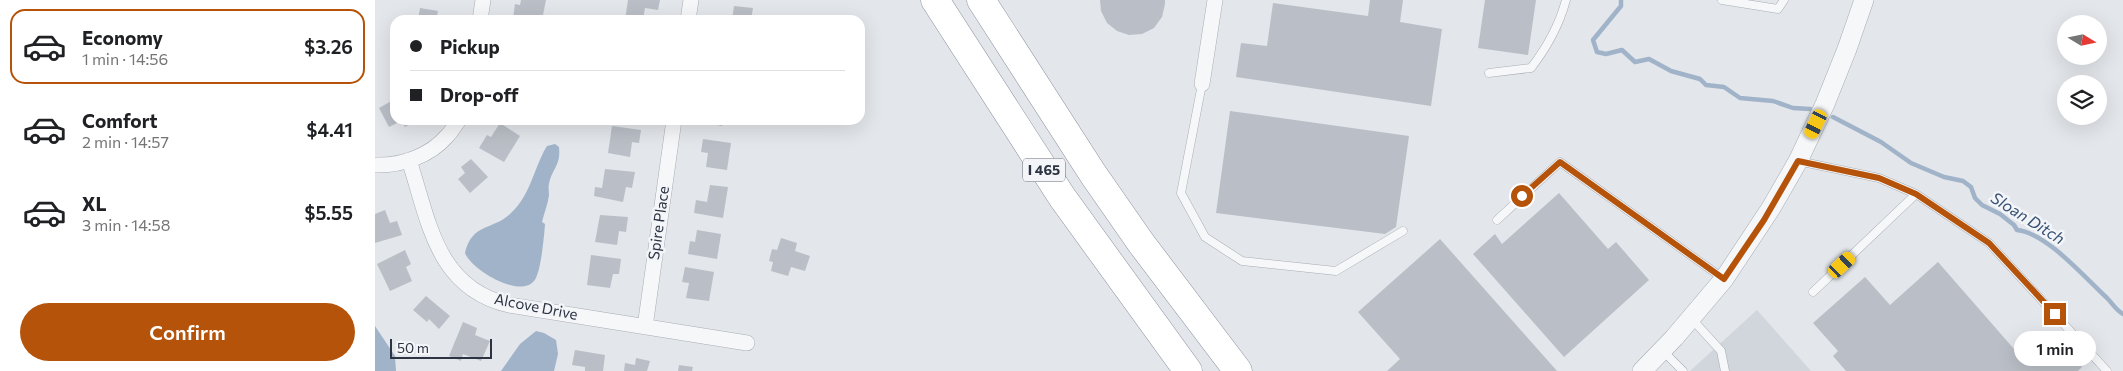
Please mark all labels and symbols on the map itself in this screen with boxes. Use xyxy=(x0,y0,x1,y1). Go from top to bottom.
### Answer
north arrow xyxy=(2057,15,2107,65)
car xyxy=(1802,107,1829,141)
road number: I 465 xyxy=(1023,158,1065,182)
street label: Spire Place xyxy=(644,185,672,261)
route start xyxy=(1511,185,1533,207)
water label: Sloan Ditch xyxy=(1988,188,2069,248)
car xyxy=(1825,249,1858,281)
street label: Alcove Drive xyxy=(493,289,580,323)
route end xyxy=(2044,303,2066,325)
callout: 1 min xyxy=(2014,332,2096,366)
scale bar xyxy=(390,336,493,359)

